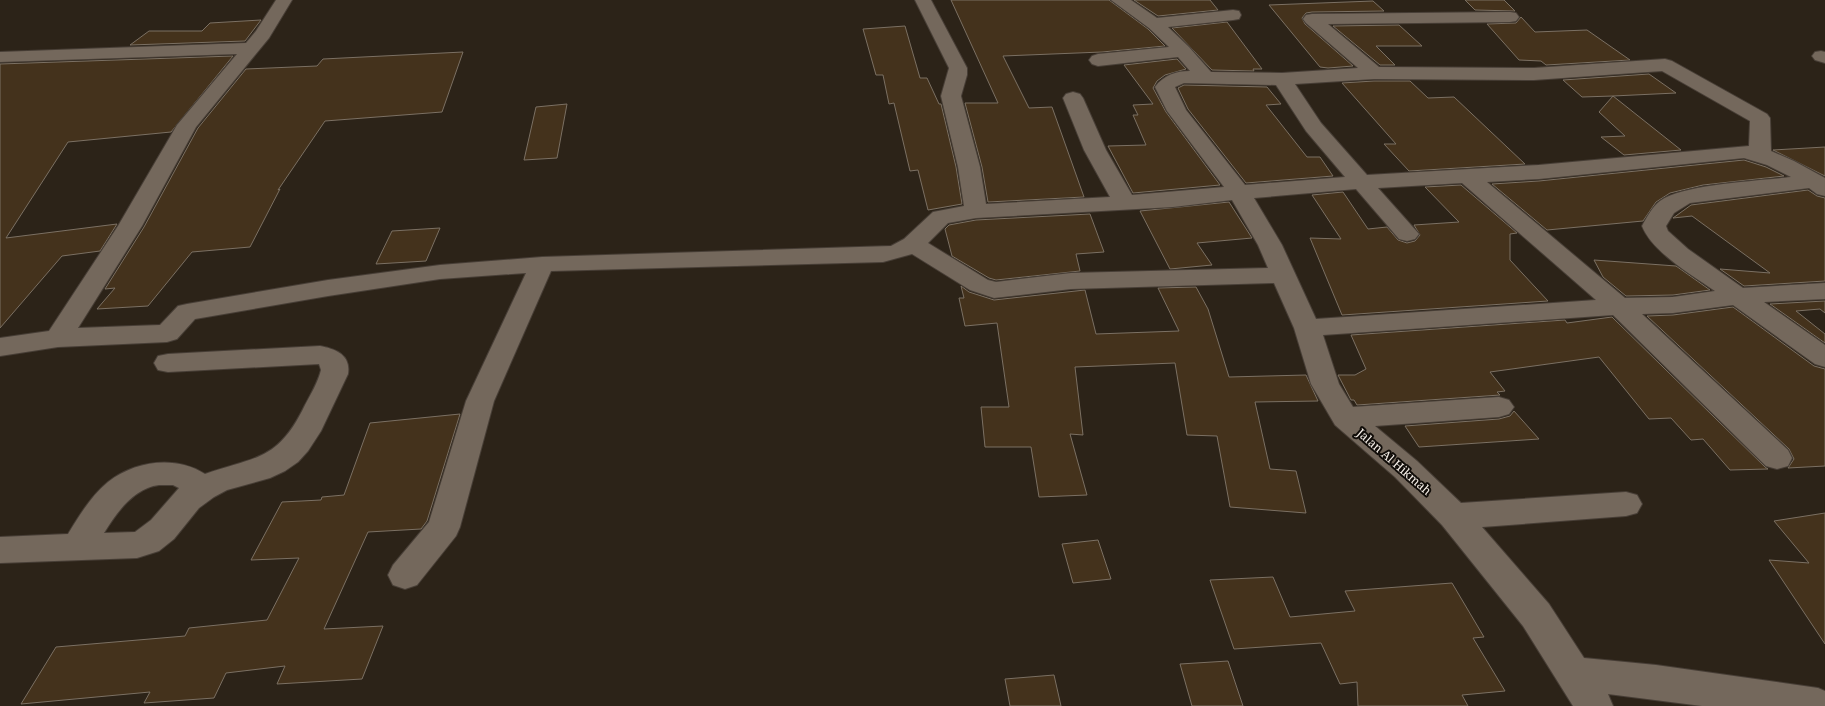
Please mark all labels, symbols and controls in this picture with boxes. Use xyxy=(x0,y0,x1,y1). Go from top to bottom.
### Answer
street label: Jalan Al Hikmah xyxy=(1353,424,1436,499)

